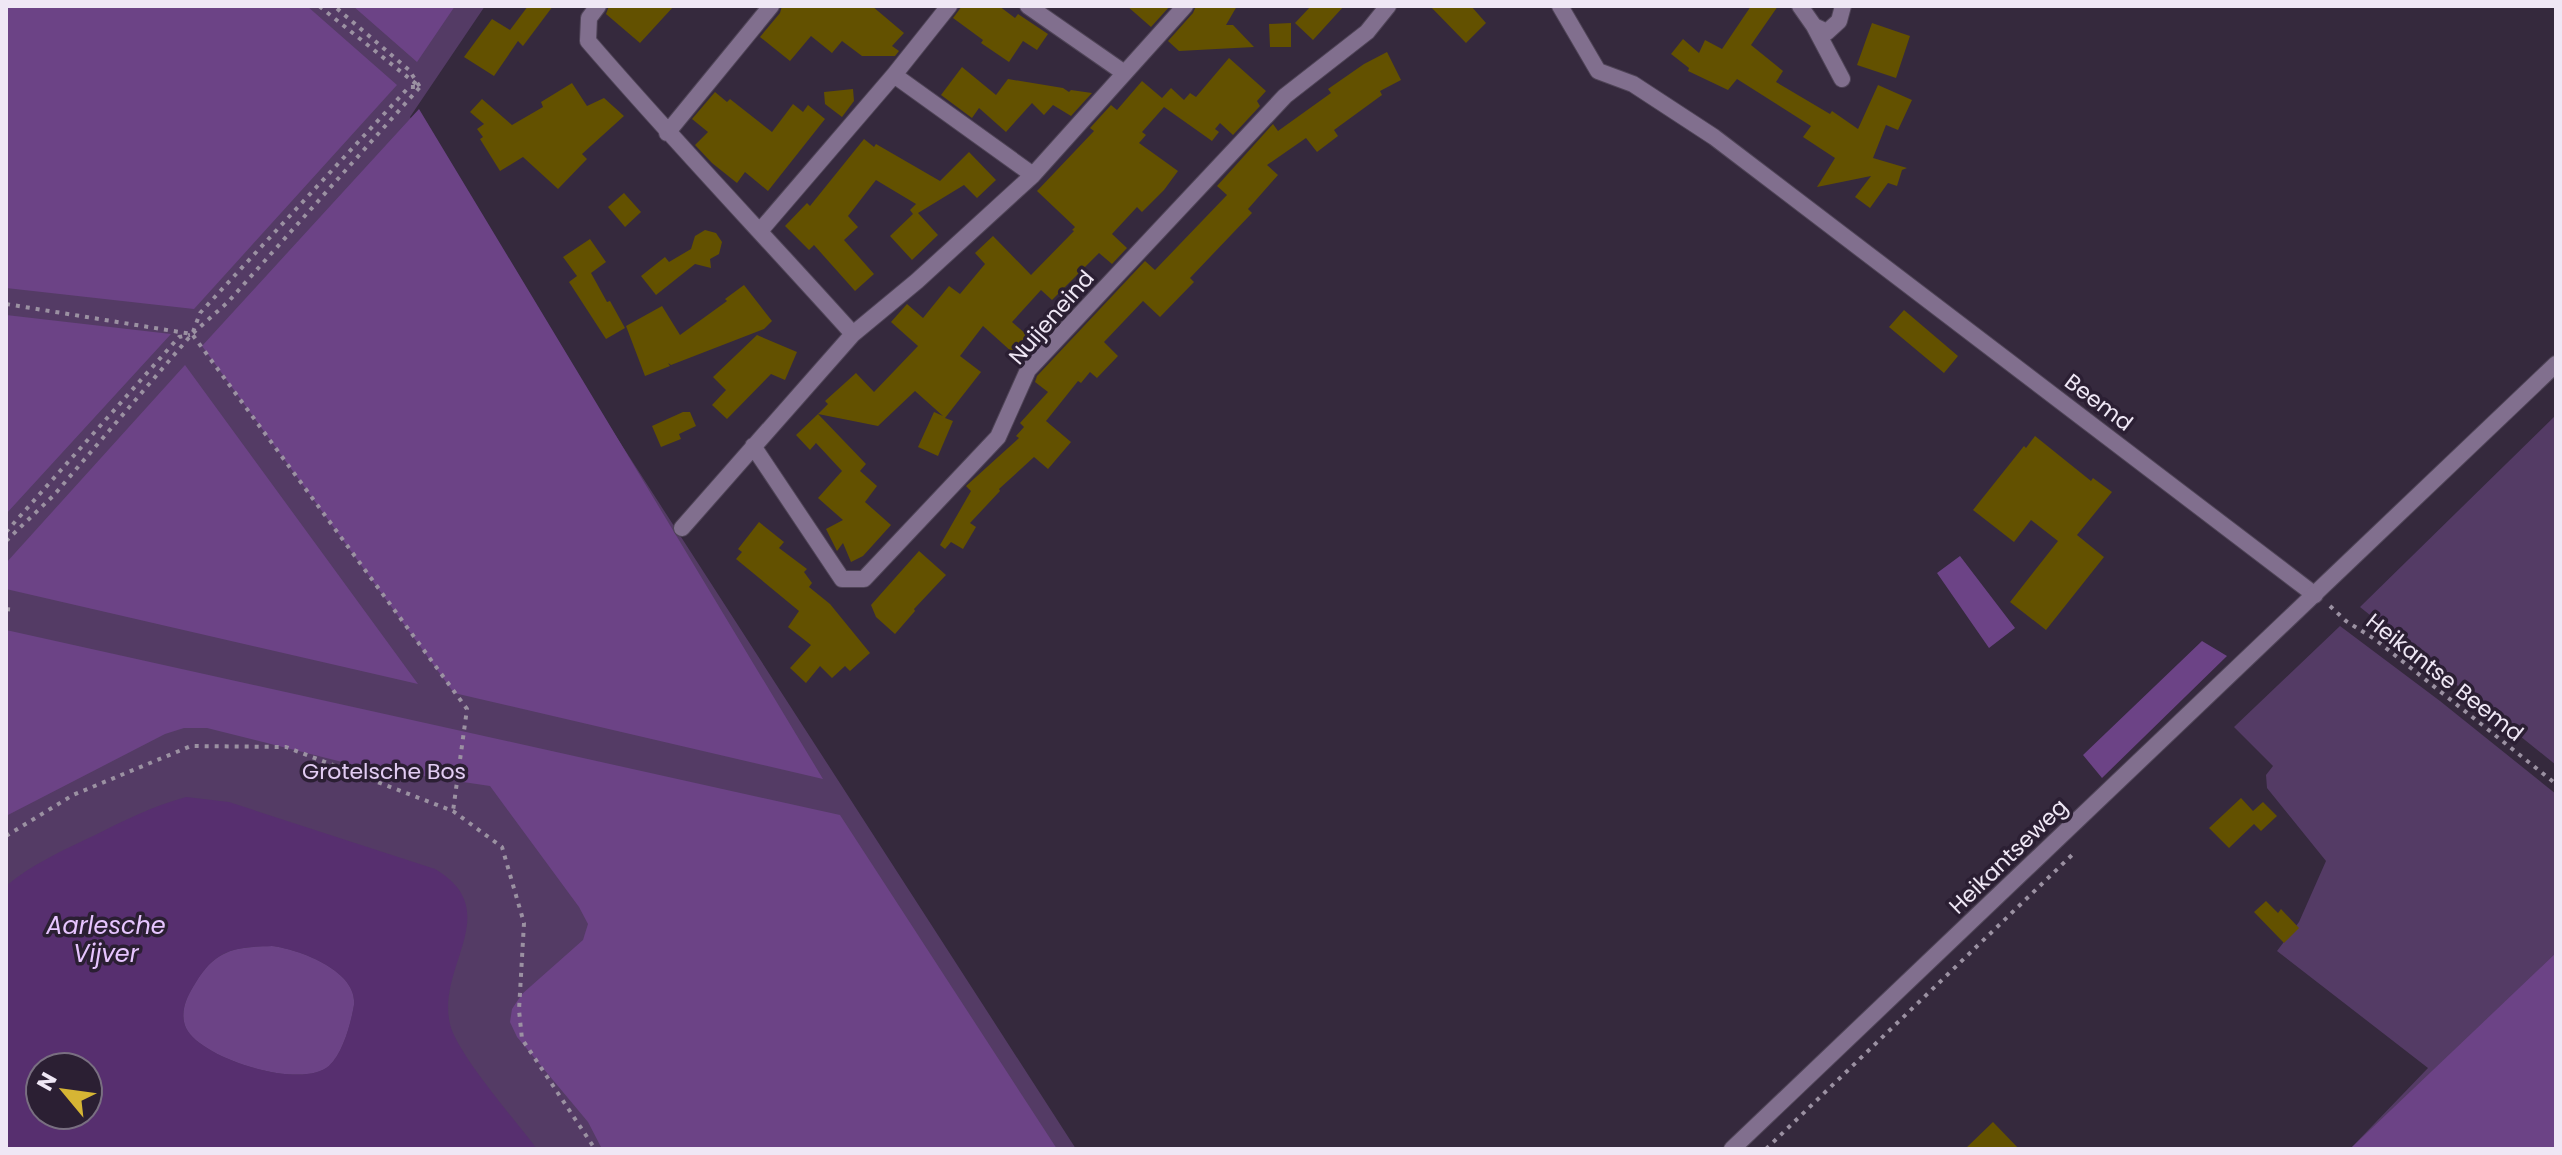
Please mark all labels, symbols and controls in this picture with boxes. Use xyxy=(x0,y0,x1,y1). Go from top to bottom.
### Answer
street label: Nuijeneind xyxy=(1002,263,1101,371)
street label: Beemd xyxy=(2058,366,2139,438)
street label: Heikantse Beemd xyxy=(2360,606,2530,749)
park label: Grotelsche Bos xyxy=(302,756,466,787)
street label: Heikantseweg xyxy=(1942,792,2075,921)
water label: Aarlesche Vijver xyxy=(45,909,166,970)
north arrow xyxy=(24,1051,104,1131)
text: N xyxy=(29,1067,65,1096)

